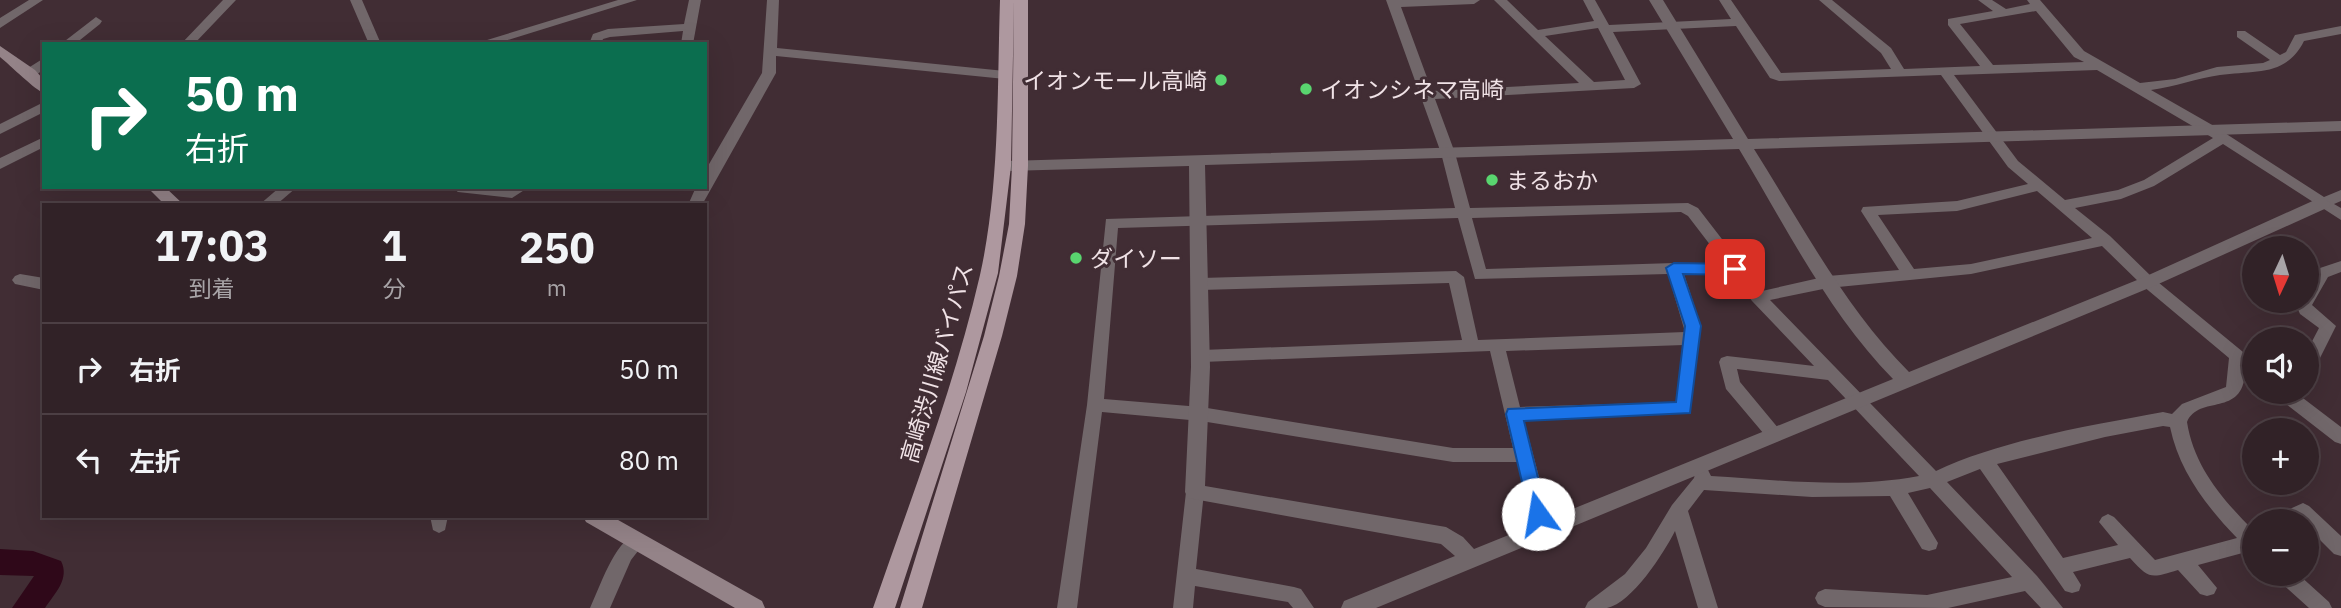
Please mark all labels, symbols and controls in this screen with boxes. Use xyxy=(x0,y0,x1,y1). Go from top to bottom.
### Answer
text: 50 m xyxy=(185,61,299,124)
place label: イオンモール高崎 xyxy=(1023,65,1207,95)
icon: right xyxy=(70,70,161,161)
marker: イオンモール高崎 xyxy=(1213,72,1229,88)
place label: イオンシネマ高崎 xyxy=(1320,74,1504,104)
marker: イオンシネマ高崎 xyxy=(1298,81,1314,97)
text: 右折 xyxy=(185,127,249,169)
place label: まるおか xyxy=(1506,165,1598,195)
marker: まるおか xyxy=(1484,172,1500,188)
text: 17:03 xyxy=(154,218,269,273)
text: 1 xyxy=(381,218,407,273)
text: 250 xyxy=(519,220,595,275)
north arrow xyxy=(2242,236,2319,313)
map controls xyxy=(2242,236,2319,586)
pin xyxy=(1705,239,1765,299)
place label: ダイソー xyxy=(1090,243,1182,273)
marker: ダイソー xyxy=(1068,250,1084,266)
icon: arrive xyxy=(1716,250,1754,288)
street label: 高崎渋川線バイパス xyxy=(893,260,979,466)
text: m xyxy=(547,272,567,302)
text: 到着 xyxy=(189,273,235,303)
text: 分 xyxy=(383,273,406,303)
button: sound xyxy=(2242,327,2319,404)
icon: right xyxy=(70,350,108,388)
text: 50 m xyxy=(619,352,679,386)
text: 右折 xyxy=(129,353,181,387)
button: + xyxy=(2242,418,2319,495)
icon: left xyxy=(70,441,108,479)
text: 80 m xyxy=(619,443,679,477)
text: 左折 xyxy=(129,444,181,478)
position arrow xyxy=(1501,477,1575,551)
button: − xyxy=(2242,509,2319,586)

